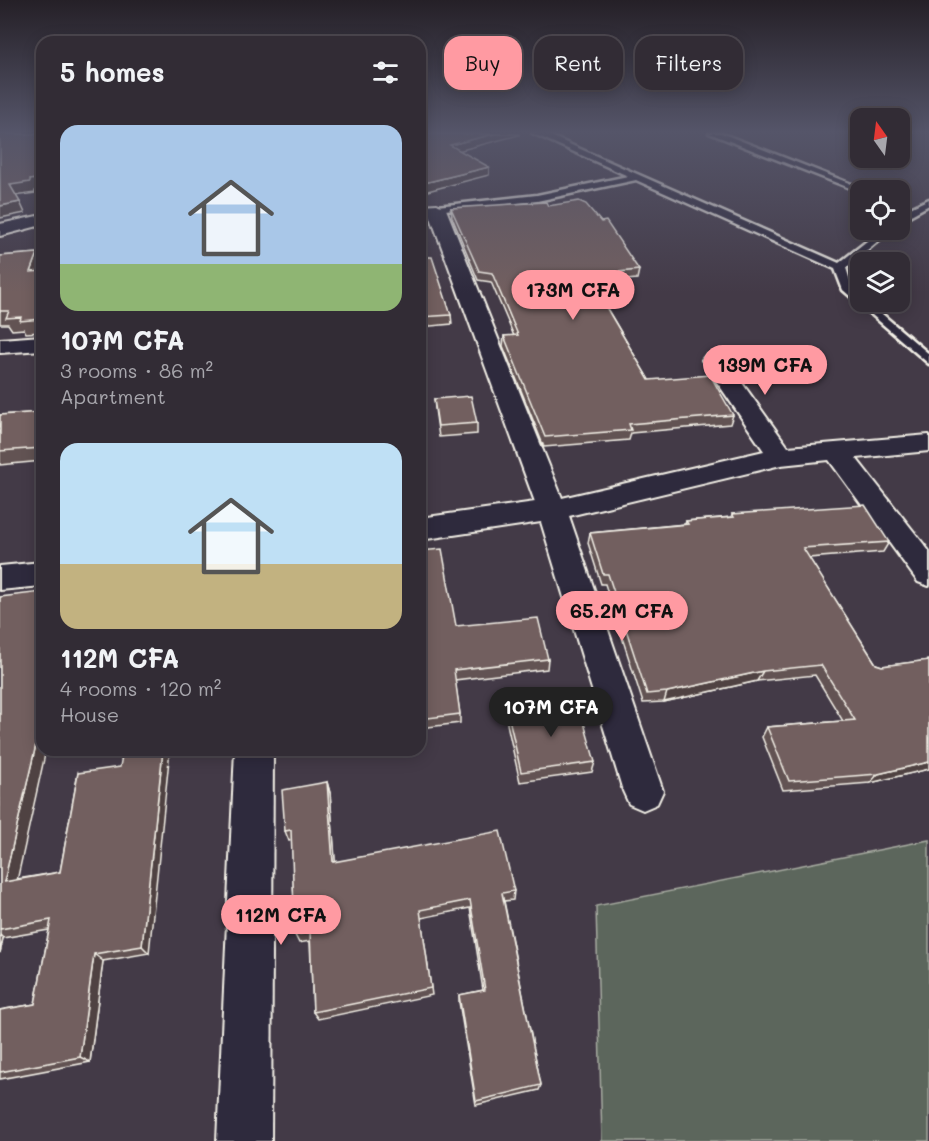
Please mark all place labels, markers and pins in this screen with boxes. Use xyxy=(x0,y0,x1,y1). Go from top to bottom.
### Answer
pin: 173M CFA xyxy=(511,270,635,321)
pin: 139M CFA xyxy=(703,345,827,396)
pin: 65.2M CFA xyxy=(553,591,691,642)
pin: 107M CFA xyxy=(489,687,613,738)
pin: 112M CFA xyxy=(219,895,343,946)

